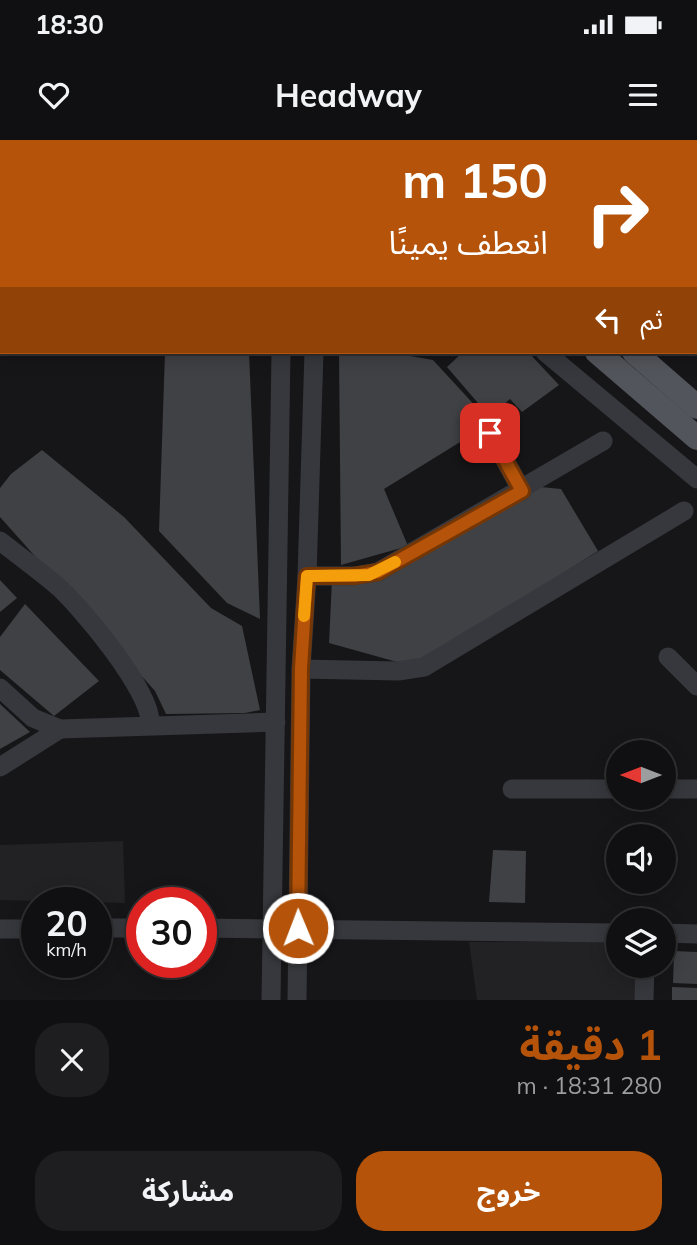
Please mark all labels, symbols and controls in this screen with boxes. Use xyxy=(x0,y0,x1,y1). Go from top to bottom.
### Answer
text: 18:30 xyxy=(35,8,104,41)
text: Headway xyxy=(275,75,422,115)
icon: heart xyxy=(35,76,73,114)
icon: menu xyxy=(624,76,662,114)
text: 150 m xyxy=(402,149,548,210)
icon: right xyxy=(572,168,663,259)
text: انعطف يمينًا xyxy=(389,222,548,262)
icon: left xyxy=(589,301,627,339)
text: ثم xyxy=(641,303,663,336)
pin xyxy=(460,403,520,463)
icon: arrive xyxy=(471,414,509,452)
north arrow xyxy=(606,740,676,810)
map controls xyxy=(606,740,676,978)
button: sound xyxy=(606,824,676,894)
speed limit sign: 30 xyxy=(126,887,217,978)
position arrow xyxy=(261,891,335,965)
text: 20 xyxy=(45,901,88,945)
button: layers xyxy=(606,908,676,978)
text: km/h xyxy=(46,938,87,961)
text: 1 دقيقة xyxy=(520,1018,662,1071)
button: close xyxy=(35,1023,109,1097)
text: 280 m · 18:31 xyxy=(517,1071,662,1100)
button: مشاركة xyxy=(35,1151,342,1231)
button: خروج xyxy=(356,1151,662,1231)

